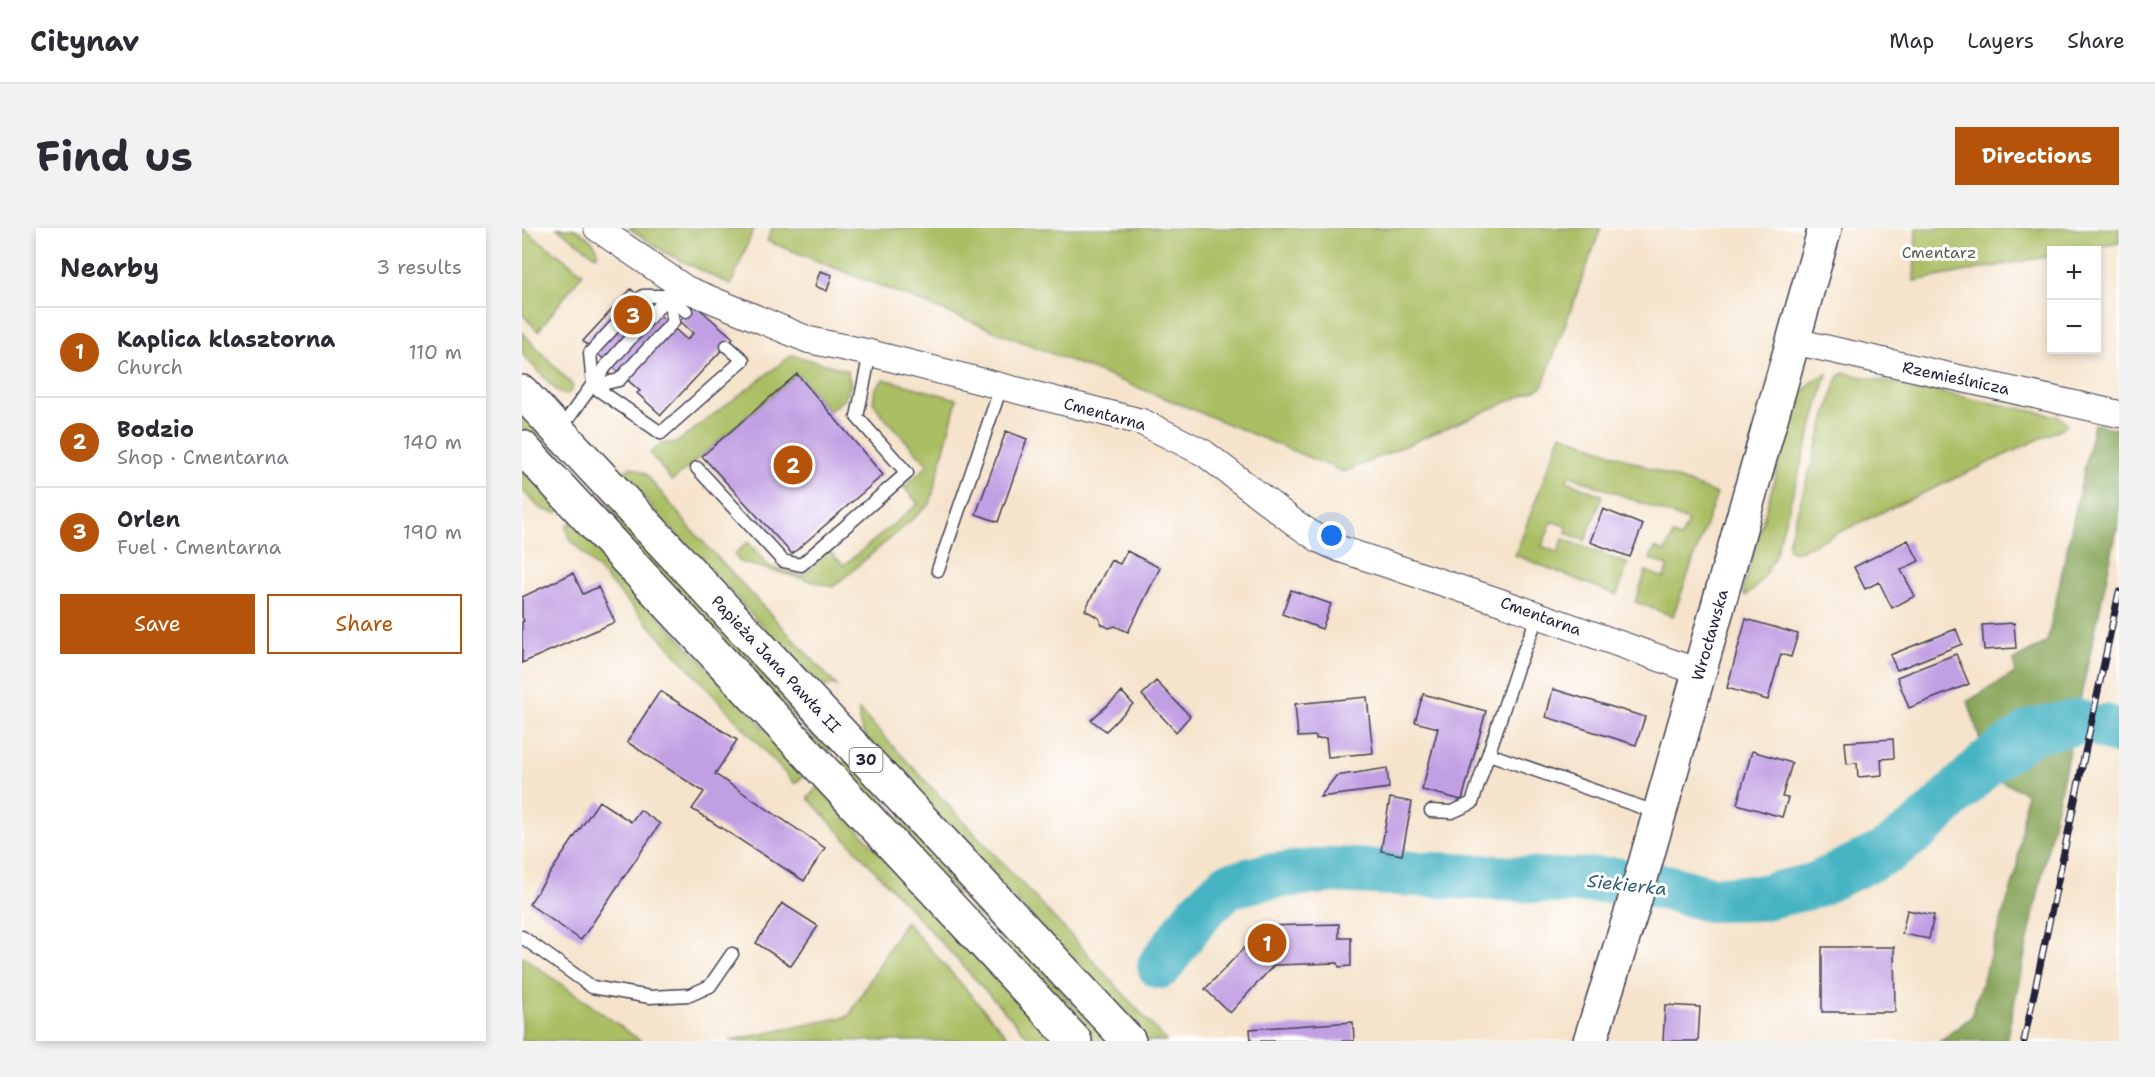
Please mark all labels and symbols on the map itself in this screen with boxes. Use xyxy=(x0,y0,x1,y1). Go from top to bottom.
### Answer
park label: Cmentarz xyxy=(1902,242,1976,263)
pin: 3 xyxy=(614,292,652,338)
street label: Rzemieślnicza xyxy=(1900,356,2012,400)
street label: Cmentarna xyxy=(1061,393,1149,435)
pin: 2 xyxy=(774,442,812,488)
your location xyxy=(1317,521,1346,550)
street label: Wrocławska xyxy=(1687,587,1733,683)
street label: Papieża Jana Pawła II xyxy=(707,591,845,737)
street label: Cmentarna xyxy=(1498,592,1584,640)
road number: 30 xyxy=(850,748,882,772)
water label: Siekierka xyxy=(1586,869,1668,901)
pin: 1 xyxy=(1248,920,1286,966)

